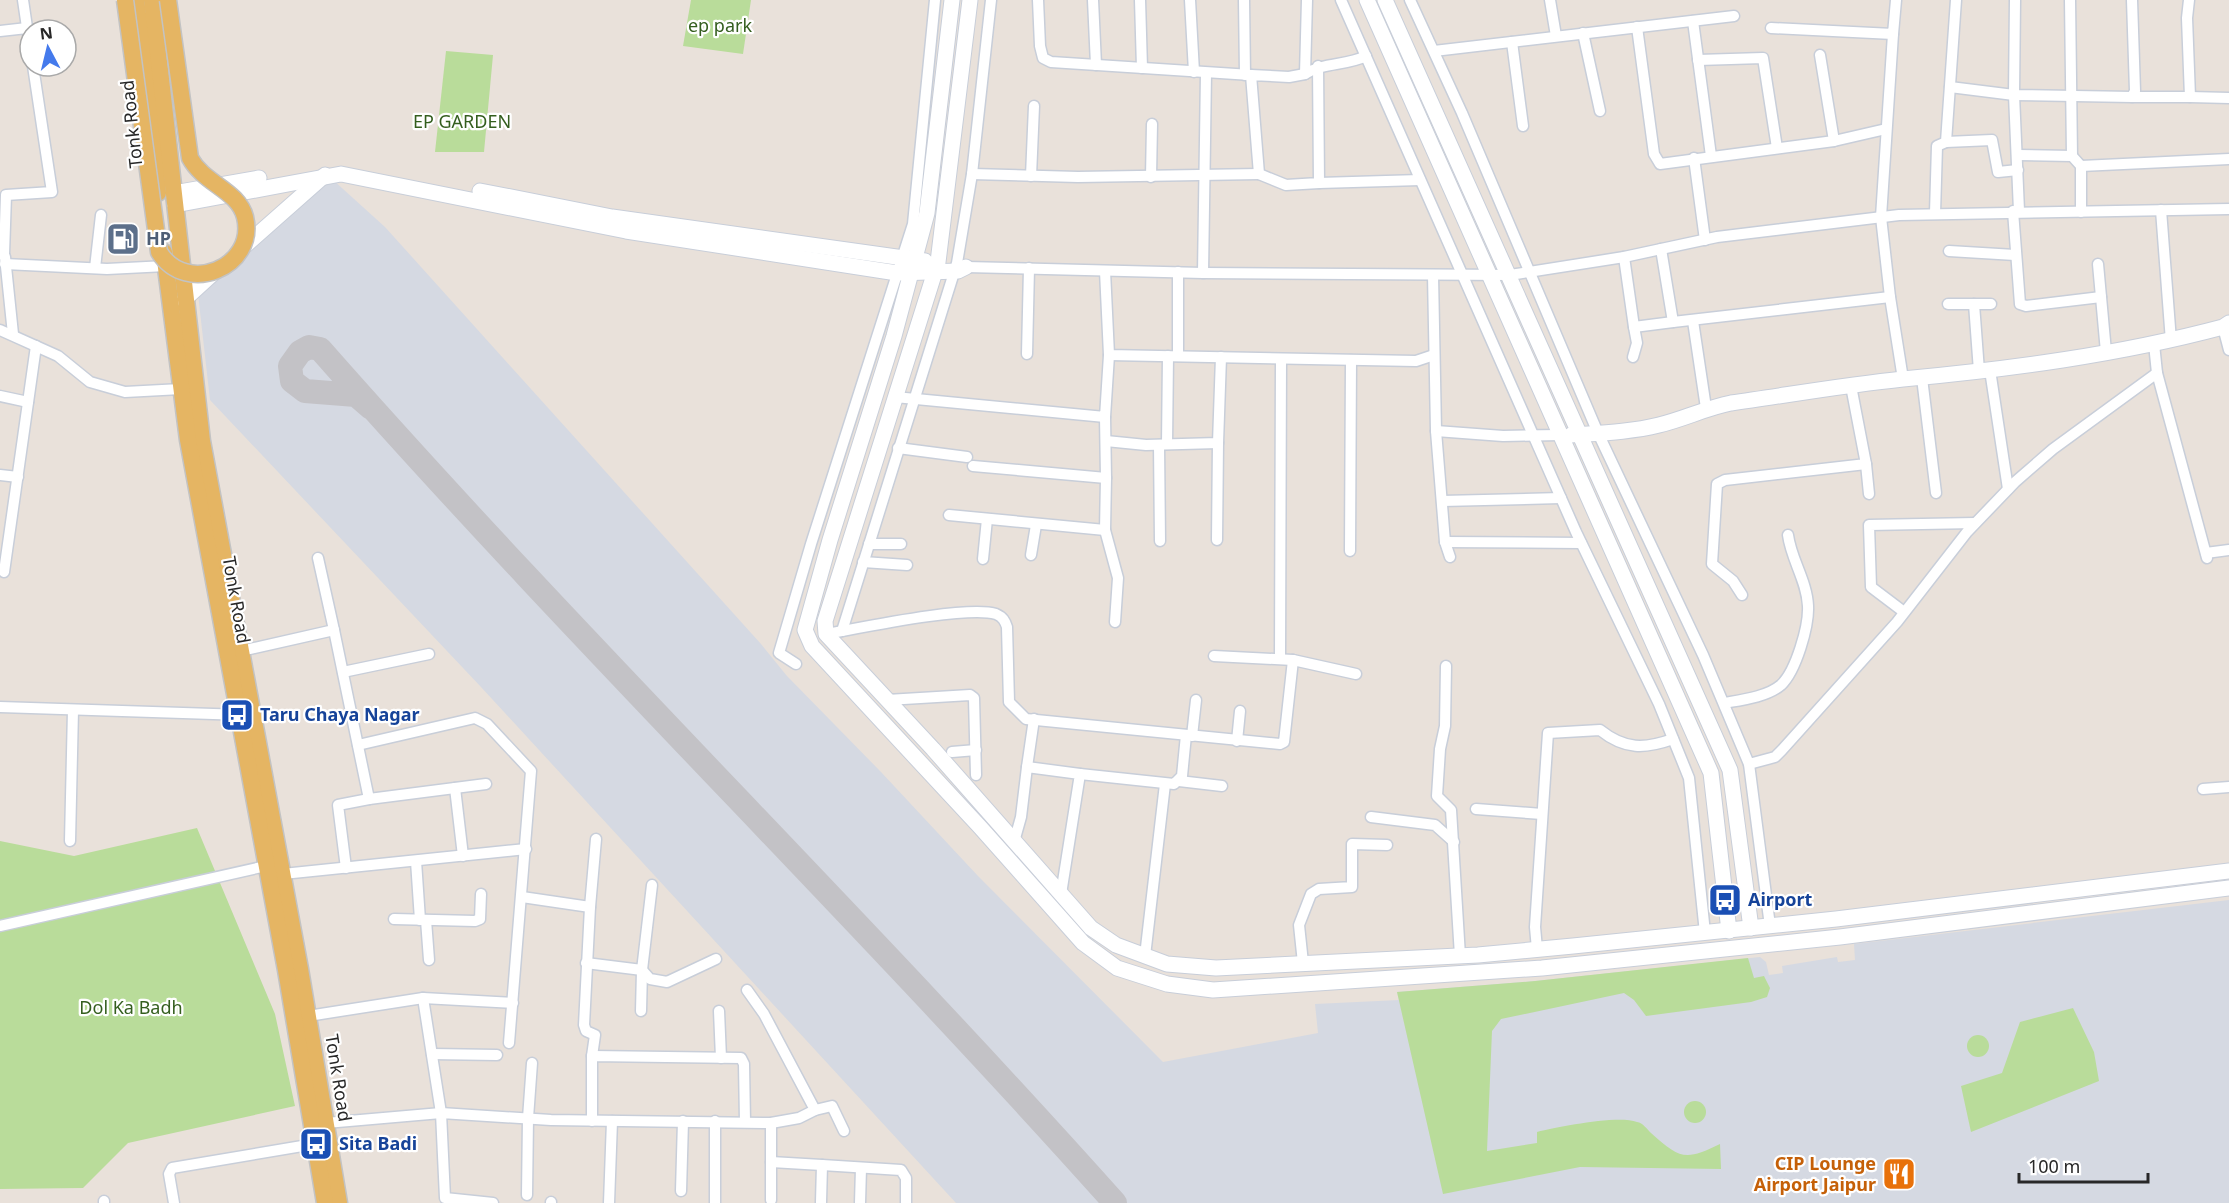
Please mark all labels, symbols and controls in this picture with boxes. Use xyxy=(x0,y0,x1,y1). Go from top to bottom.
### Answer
park label: ep park xyxy=(688,13,752,37)
north arrow xyxy=(18,18,78,78)
text: N xyxy=(38,21,54,45)
street label: Tonk Road xyxy=(114,79,148,169)
park label: EP GARDEN xyxy=(413,109,511,133)
fuel station icon: HP xyxy=(105,221,141,257)
place label: HP xyxy=(146,226,171,250)
street label: Tonk Road xyxy=(217,554,256,645)
bus stop icon: Taru Chaya Nagar xyxy=(219,697,255,733)
place label: Taru Chaya Nagar xyxy=(260,702,420,726)
bus stop icon: Airport xyxy=(1707,882,1743,918)
place label: Airport xyxy=(1748,887,1813,911)
park label: Dol Ka Badh xyxy=(79,995,183,1019)
street label: Tonk Road xyxy=(320,1032,358,1123)
bus stop icon: Sita Badi xyxy=(298,1126,334,1162)
place label: Sita Badi xyxy=(339,1131,417,1155)
scale bar xyxy=(2019,1146,2148,1184)
place label: CIP Lounge Airport Jaipur xyxy=(1754,1151,1876,1196)
text: 100 m xyxy=(2028,1154,2080,1178)
restaurant icon: CIP Lounge Airport Jaipur xyxy=(1881,1156,1917,1192)

